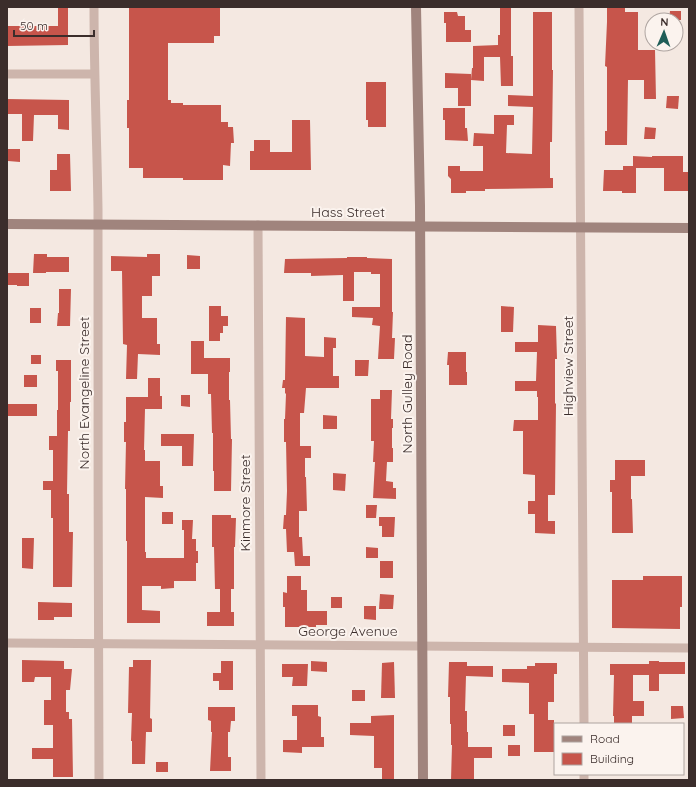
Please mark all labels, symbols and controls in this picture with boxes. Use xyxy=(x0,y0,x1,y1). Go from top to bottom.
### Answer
scale bar xyxy=(14,12,94,38)
north arrow xyxy=(644,12,684,52)
text: N xyxy=(660,15,669,29)
text: 50 m xyxy=(20,18,48,33)
street label: Hass Street xyxy=(311,203,385,221)
street label: Highview Street xyxy=(559,315,577,416)
street label: North Evangeline Street xyxy=(75,316,93,469)
street label: North Gulley Road xyxy=(398,335,416,453)
street label: Kinmore Street xyxy=(236,454,254,551)
street label: George Avenue xyxy=(298,622,398,640)
legend xyxy=(554,723,684,775)
text: Road xyxy=(590,731,620,746)
text: Building xyxy=(590,751,634,766)

